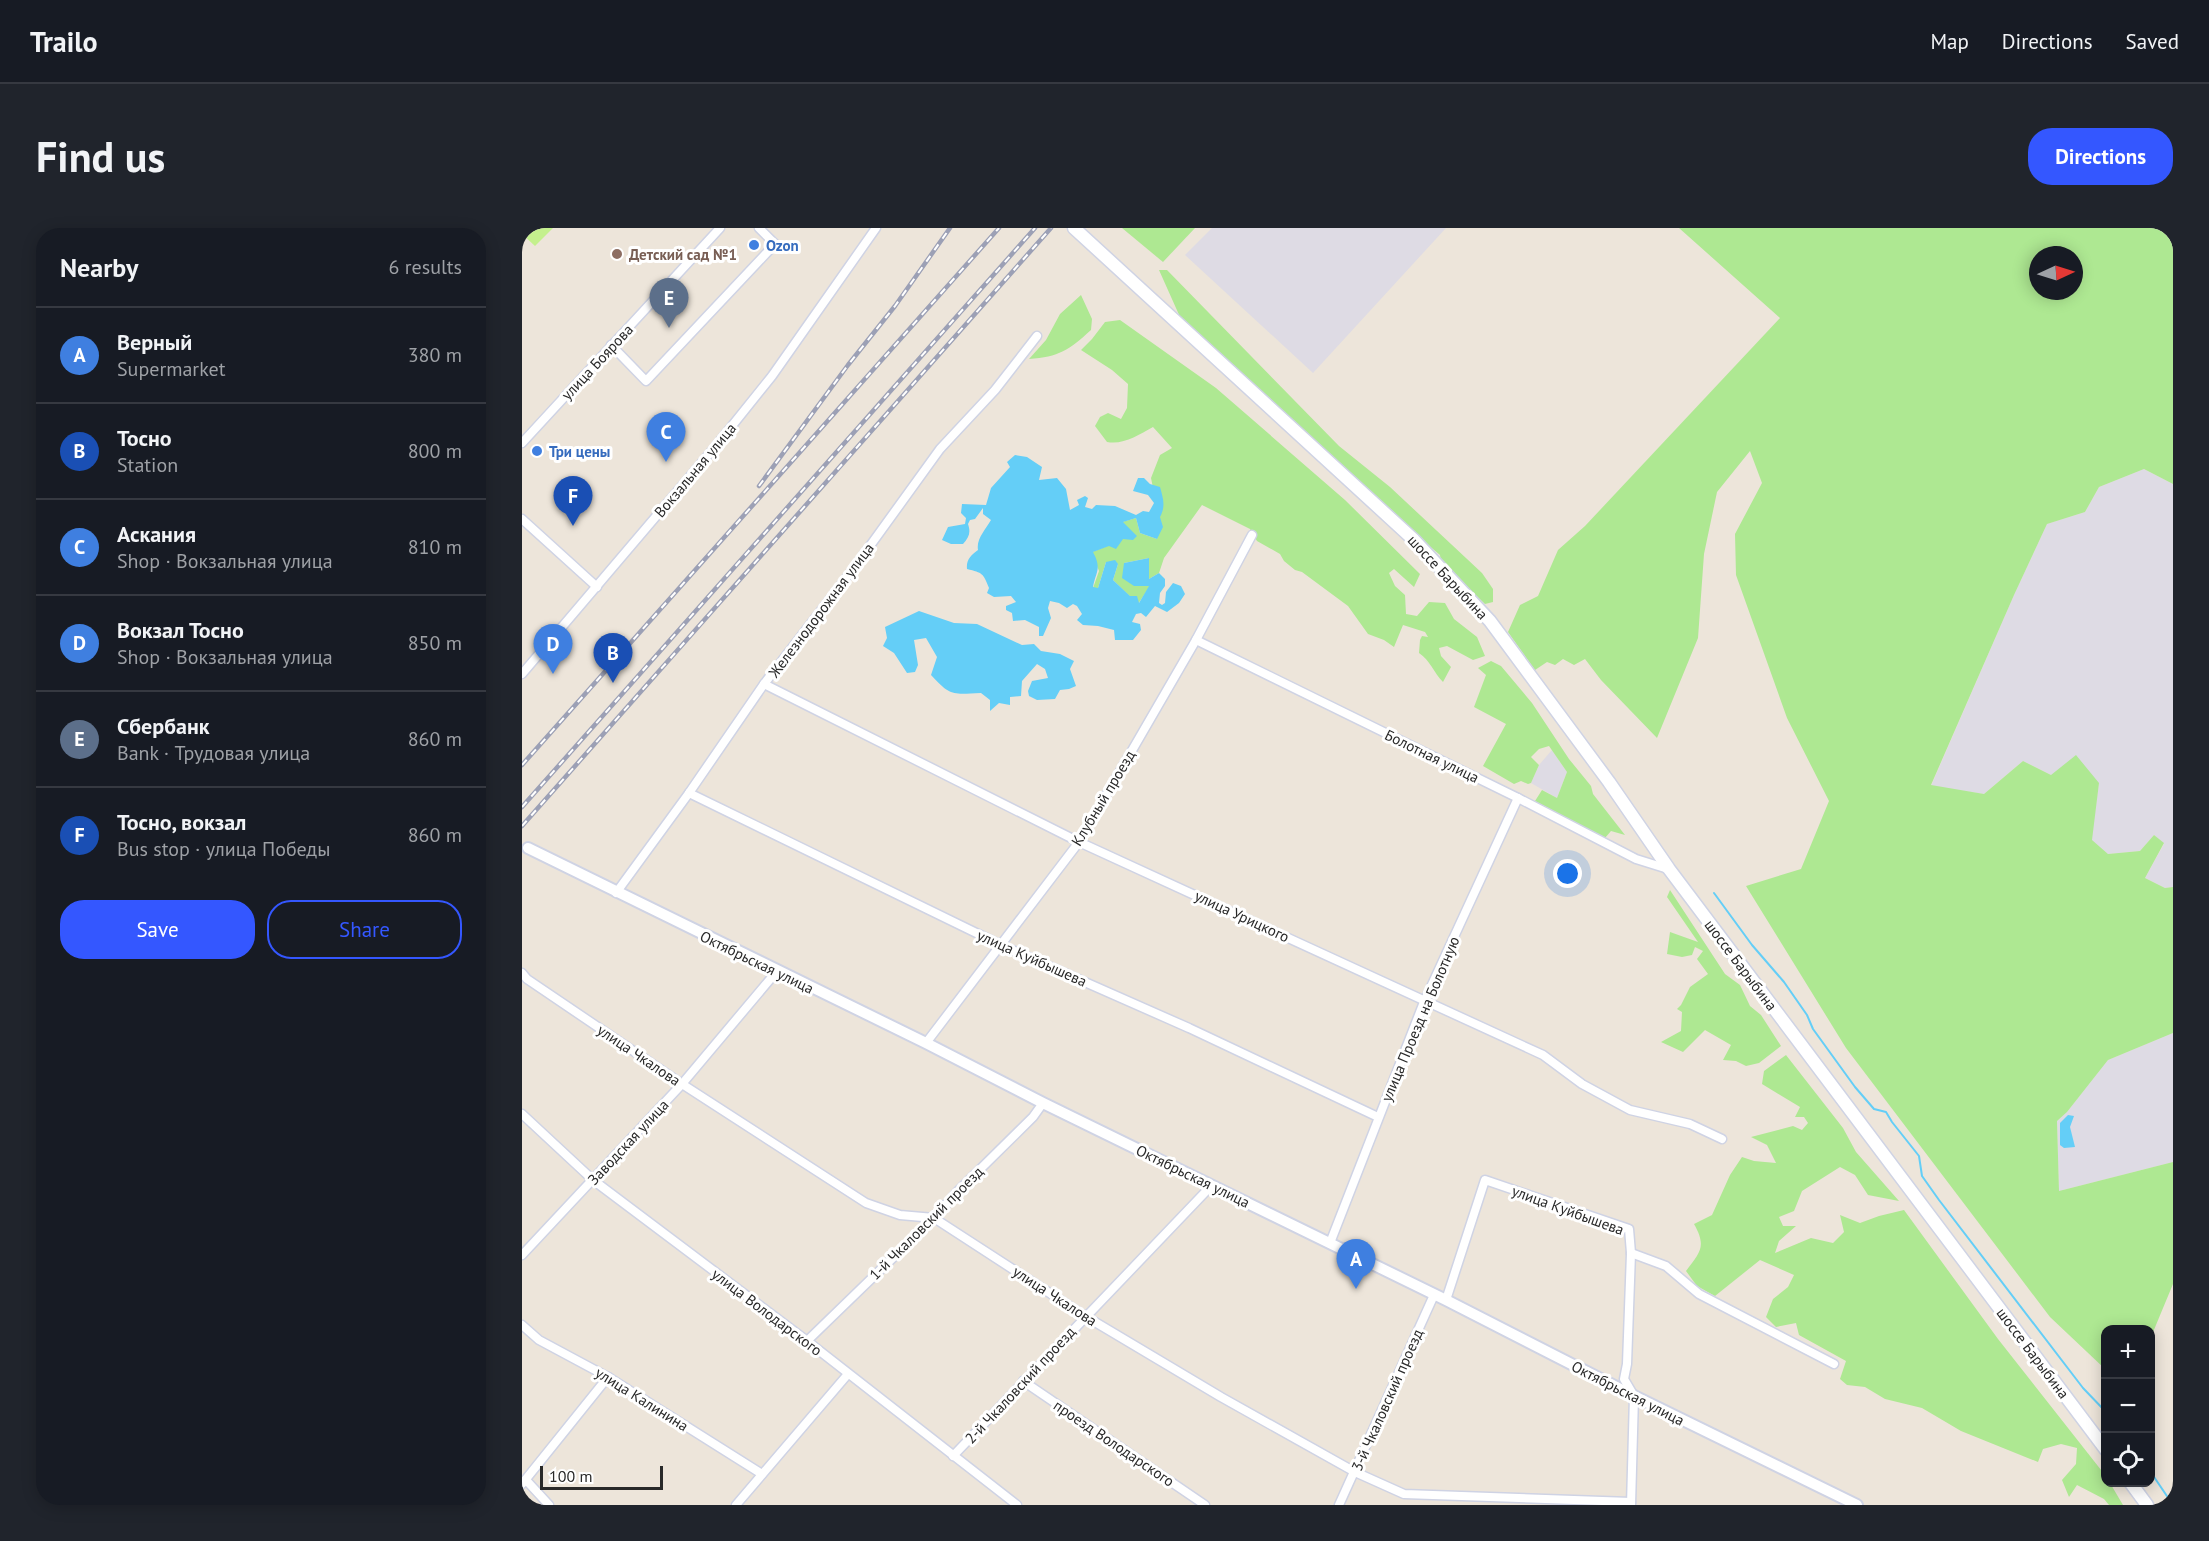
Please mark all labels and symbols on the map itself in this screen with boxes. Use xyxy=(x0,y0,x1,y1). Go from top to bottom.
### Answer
place label: Ozon xyxy=(766,236,799,255)
marker: Ozon xyxy=(747,238,761,252)
place label: Детский сад №1 xyxy=(629,245,737,264)
north arrow xyxy=(2029,246,2083,300)
marker: Детский сад №1 xyxy=(610,247,624,261)
pin: E xyxy=(650,279,688,328)
street label: улица Боярова xyxy=(557,320,637,404)
pin: C xyxy=(646,412,686,462)
street label: Вокзальная улица xyxy=(650,419,740,521)
place label: Три цены xyxy=(549,442,610,461)
marker: Три цены xyxy=(530,444,544,458)
pin: F xyxy=(554,476,592,526)
street label: шоссе Барыбина xyxy=(1404,531,1492,623)
street label: Железнодорожная улица xyxy=(764,539,878,682)
pin: D xyxy=(534,624,573,674)
pin: B xyxy=(594,634,632,683)
street label: Болотная улица xyxy=(1382,725,1482,787)
street label: Клубный проезд xyxy=(1067,747,1139,849)
your location xyxy=(1553,859,1582,888)
street label: улица Урицкого xyxy=(1192,886,1292,946)
street label: шоссе Барыбина xyxy=(1701,916,1781,1014)
street label: улица Куйбышева xyxy=(974,925,1090,991)
street label: Октябрьская улица xyxy=(697,926,817,998)
street label: улица Проезд на Болотную xyxy=(1377,933,1464,1104)
street label: улица Чкалова xyxy=(594,1020,684,1090)
street label: Заводская улица xyxy=(584,1095,672,1189)
street label: Октябрьская улица xyxy=(1133,1140,1253,1212)
street label: 1-й Чкаловский проезд xyxy=(865,1162,987,1284)
street label: улица Куйбышева xyxy=(1509,1181,1627,1239)
pin: A xyxy=(1336,1240,1376,1289)
street label: улица Чкалова xyxy=(1009,1262,1101,1330)
street label: улица Володарского xyxy=(708,1264,826,1360)
street label: шоссе Барыбина xyxy=(1993,1304,2073,1402)
street label: 2-й Чкаловский проезд xyxy=(961,1322,1079,1448)
street label: 3-й Чкаловский проезд xyxy=(1347,1326,1427,1474)
street label: Октябрьская улица xyxy=(1568,1356,1688,1430)
street label: улица Калинина xyxy=(592,1363,692,1435)
street label: проезд Володарского xyxy=(1050,1396,1178,1490)
scale bar xyxy=(540,1463,663,1490)

